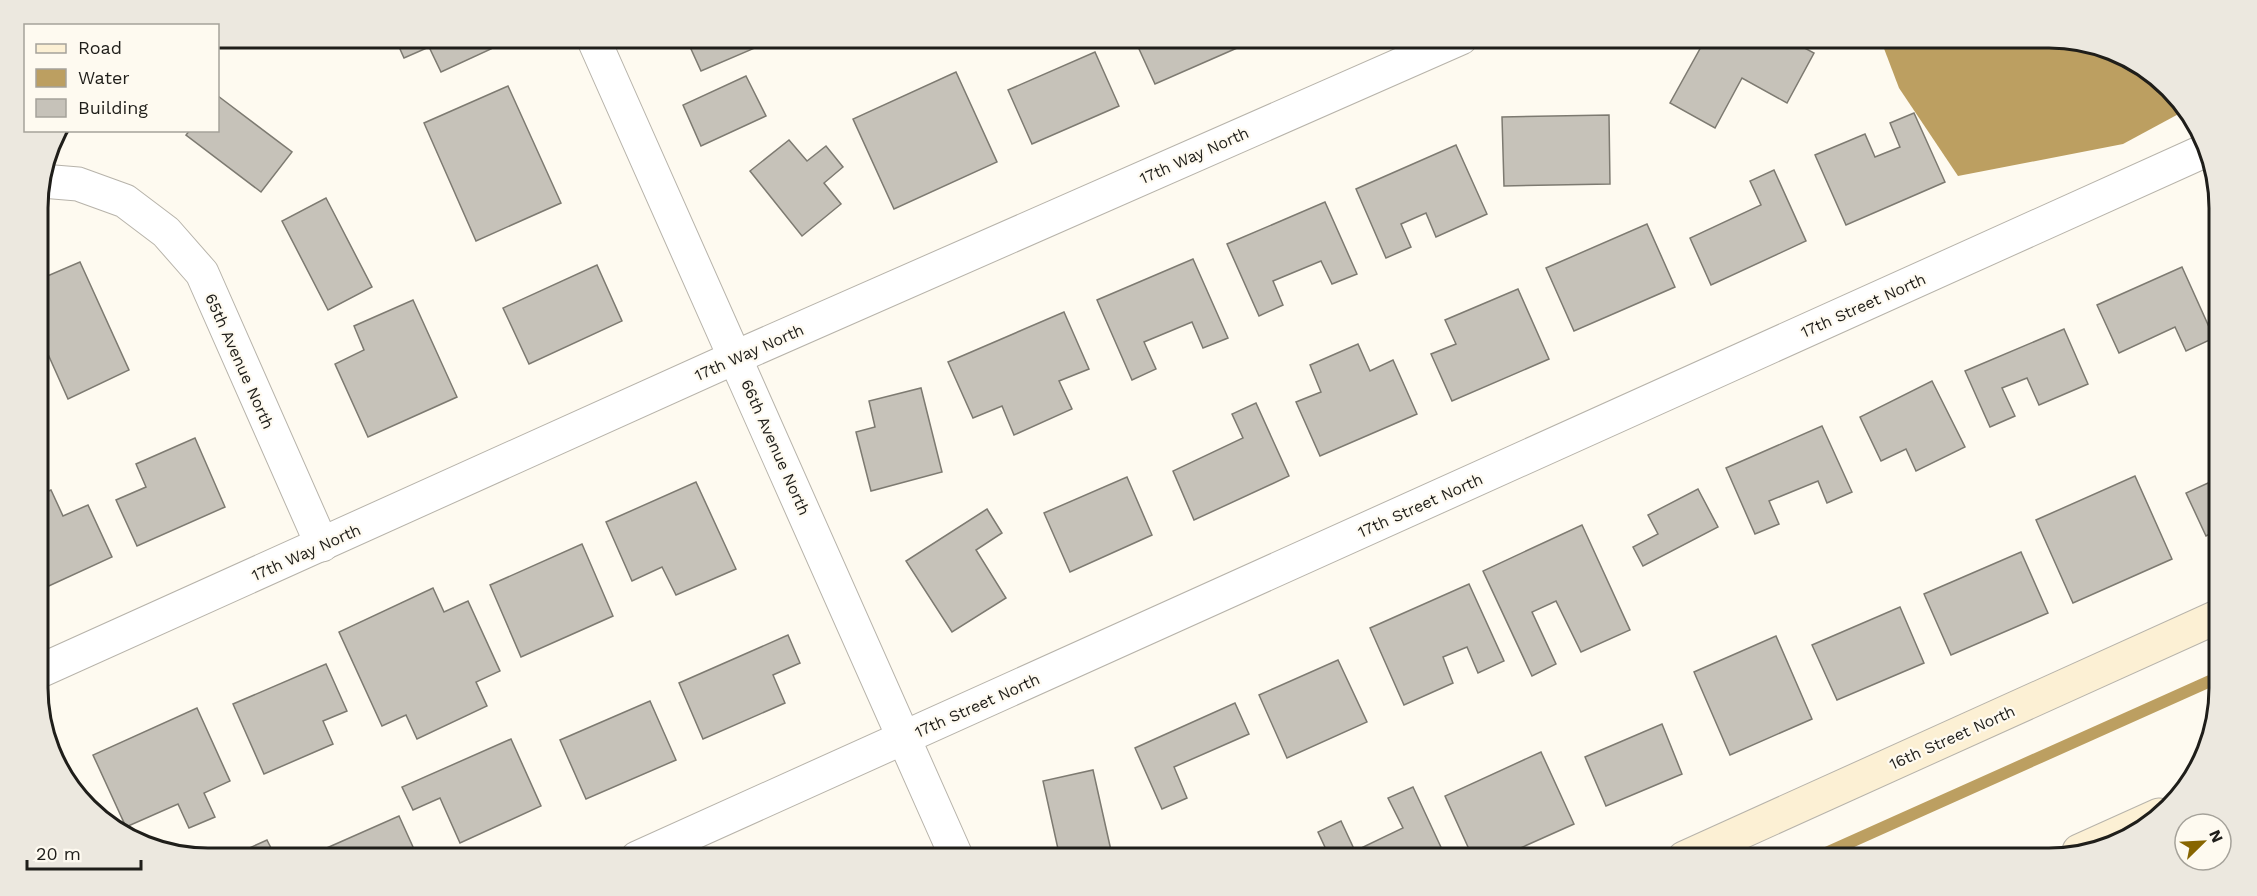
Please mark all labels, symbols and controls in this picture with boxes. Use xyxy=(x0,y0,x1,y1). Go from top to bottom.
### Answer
legend xyxy=(24,24,219,132)
text: Road xyxy=(78,37,122,58)
text: Water xyxy=(78,67,130,88)
text: Building xyxy=(78,97,148,118)
street label: 17th Way North xyxy=(1137,123,1252,188)
street label: 17th Street North xyxy=(1798,269,1929,342)
street label: 65th Avenue North xyxy=(201,290,278,432)
street label: 17th Way North xyxy=(692,320,807,385)
street label: 66th Avenue North xyxy=(737,376,814,518)
street label: 17th Street North xyxy=(1355,469,1486,542)
street label: 17th Way North xyxy=(249,520,364,585)
street label: 17th Street North xyxy=(912,669,1043,742)
street label: 16th Street North xyxy=(1886,701,2018,774)
north arrow xyxy=(2173,812,2233,872)
text: N xyxy=(2205,827,2227,845)
scale bar xyxy=(27,833,141,871)
text: 20 m xyxy=(36,843,81,864)

